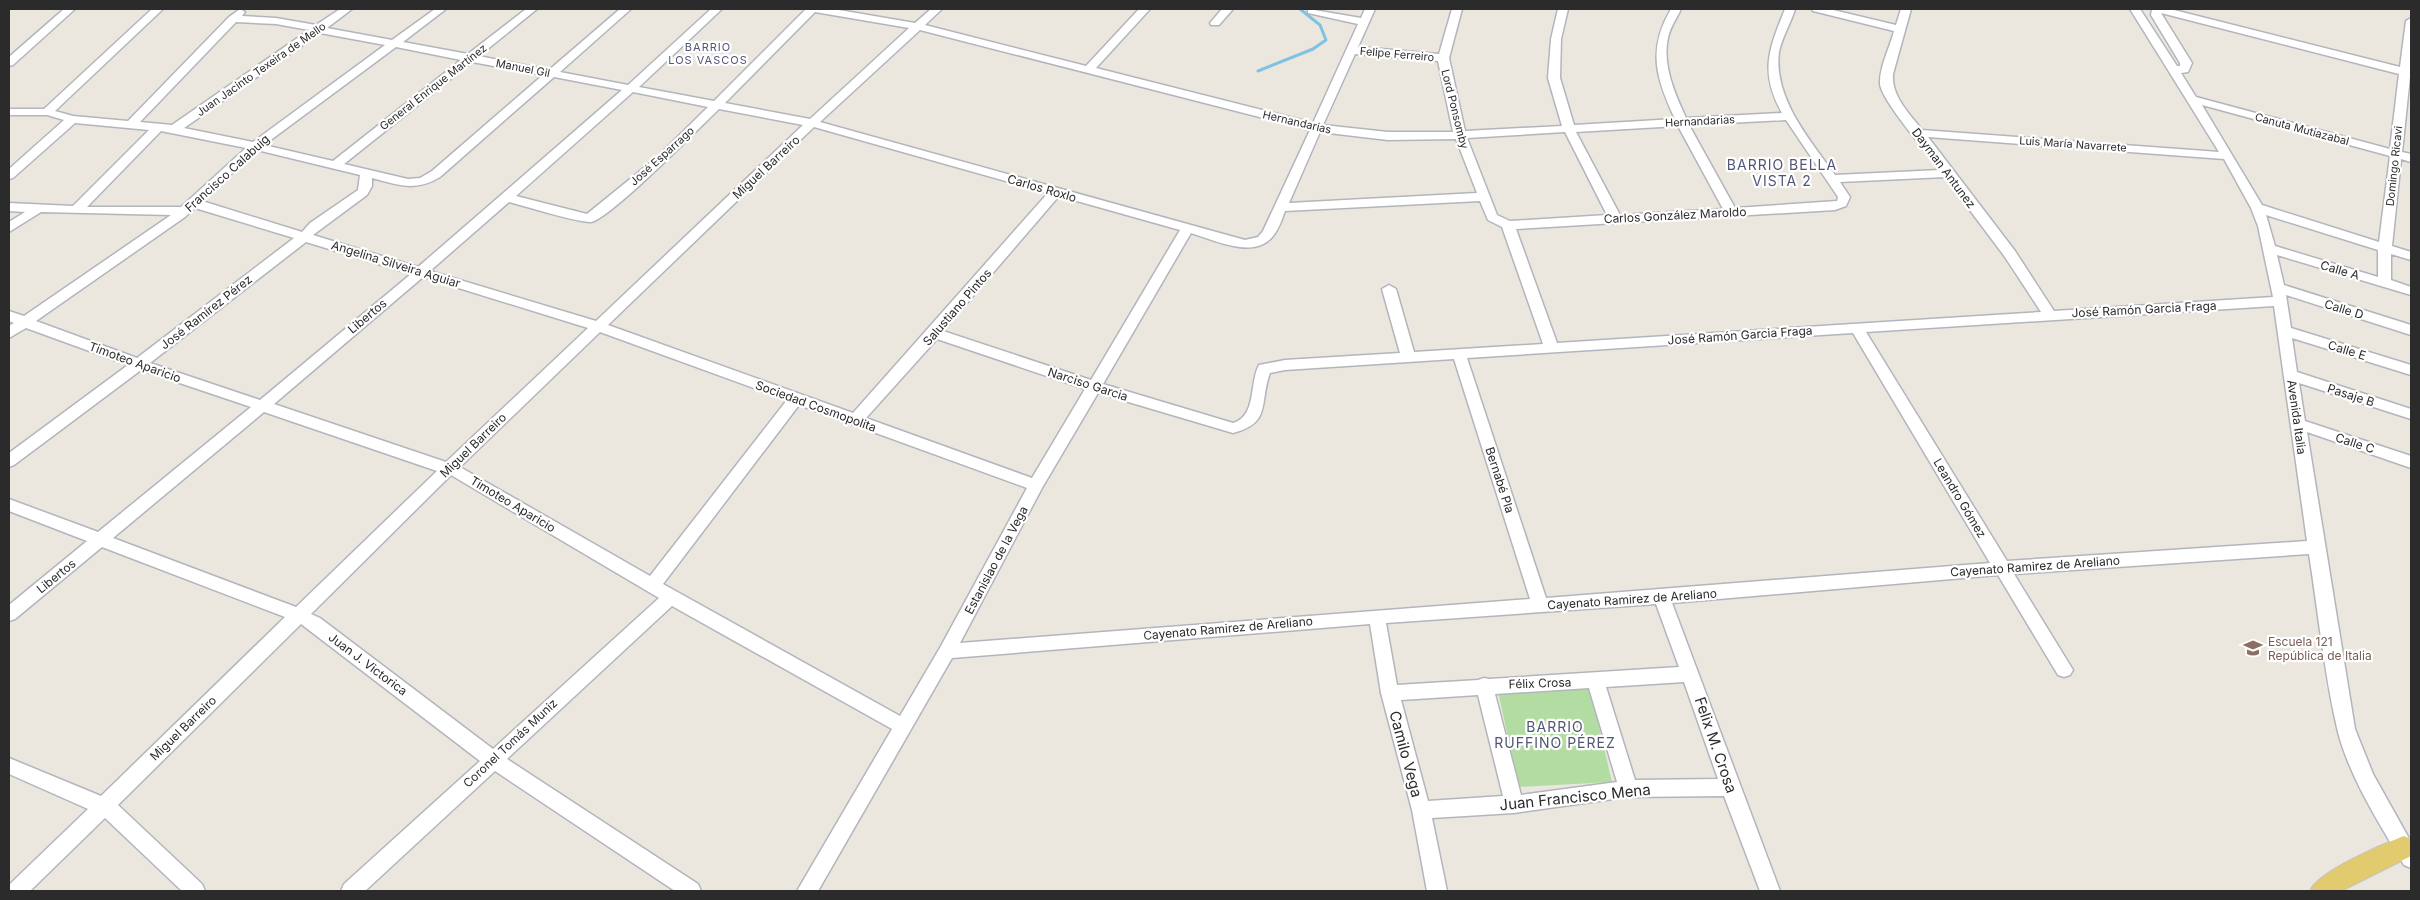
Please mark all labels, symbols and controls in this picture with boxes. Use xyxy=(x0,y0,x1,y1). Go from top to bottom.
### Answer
street label: Juan Jacinto Texeira de Mello xyxy=(194,19,329,119)
district label: BARRIO LOS VASCOS xyxy=(668,40,748,67)
street label: General Enrique Martínez xyxy=(377,41,489,133)
street label: Felipe Ferreiro xyxy=(1359,44,1435,64)
street label: Manuel Gil xyxy=(495,56,551,80)
street label: Lord Ponsomby xyxy=(1438,68,1472,150)
street label: Hernandarias xyxy=(1261,107,1333,137)
street label: Canuta Mutiazabal xyxy=(2253,110,2351,148)
street label: Hernandarias xyxy=(1665,112,1735,130)
street label: José Esparrago xyxy=(627,123,697,189)
street label: Dayman Antunez xyxy=(1909,125,1979,211)
street label: Domingo Ricavi xyxy=(2383,125,2405,207)
street label: Francisco Calabuig xyxy=(182,131,272,215)
street label: Miguel Barreiro xyxy=(729,132,803,202)
street label: Luis María Navarrete xyxy=(2019,133,2127,155)
district label: BARRIO BELLA VISTA 2 xyxy=(1727,156,1837,189)
street label: Carlos Roxlo xyxy=(1006,171,1078,205)
street label: Carlos González Maroldo xyxy=(1603,204,1747,226)
street label: Angelina Silveira Aguiar xyxy=(330,237,463,291)
street label: Calle A xyxy=(2319,257,2361,283)
street label: Salustiano Pintos xyxy=(920,265,994,349)
street label: José Ramírez Pérez xyxy=(157,272,255,352)
street label: Libertos xyxy=(345,295,389,337)
street label: Calle D xyxy=(2323,296,2365,322)
street label: José Ramón Garcia Fraga xyxy=(2071,298,2217,320)
street label: José Ramón Garcia Fraga xyxy=(1667,322,1813,348)
street label: Calle E xyxy=(2326,337,2368,363)
street label: Timoteo Aparicio xyxy=(87,338,183,386)
street label: Narciso Garcia xyxy=(1046,364,1130,404)
street label: Sociedad Cosmopolita xyxy=(754,377,878,435)
street label: Avenida Italia xyxy=(2284,379,2310,455)
street label: Pasaje B xyxy=(2326,380,2377,410)
street label: Miguel Barreiro xyxy=(437,410,509,480)
street label: Calle C xyxy=(2333,430,2377,456)
street label: Bernabé Pla xyxy=(1482,445,1518,515)
street label: Leandro Gómez xyxy=(1930,456,1990,540)
street label: Timoteo Aparicio xyxy=(468,473,558,535)
street label: Estanislao de la Vega xyxy=(961,503,1031,617)
street label: Cayenato Ramirez de Areliano xyxy=(1950,553,2120,579)
street label: Libertos xyxy=(33,556,79,596)
street label: Cayenato Ramirez de Areliano xyxy=(1547,586,1717,612)
street label: Cayenato Ramirez de Areliano xyxy=(1143,613,1313,643)
street label: Juan J. Victorica xyxy=(326,629,410,699)
place label: Escuela 121 República de Italia xyxy=(2268,634,2372,663)
school or university icon: Escuela 121 República de Italia xyxy=(2242,637,2264,659)
street label: Félix Crosa xyxy=(1508,674,1572,692)
street label: Miguel Barreiro xyxy=(147,693,219,763)
street label: Felix M. Crosa xyxy=(1691,694,1741,796)
street label: Coronel Tomás Muniz xyxy=(460,695,560,791)
street label: Camilo Vega xyxy=(1385,709,1427,799)
district label: BARRIO RUFFINO PÉREZ xyxy=(1494,718,1616,751)
street label: Juan Francisco Mena xyxy=(1499,780,1651,814)

